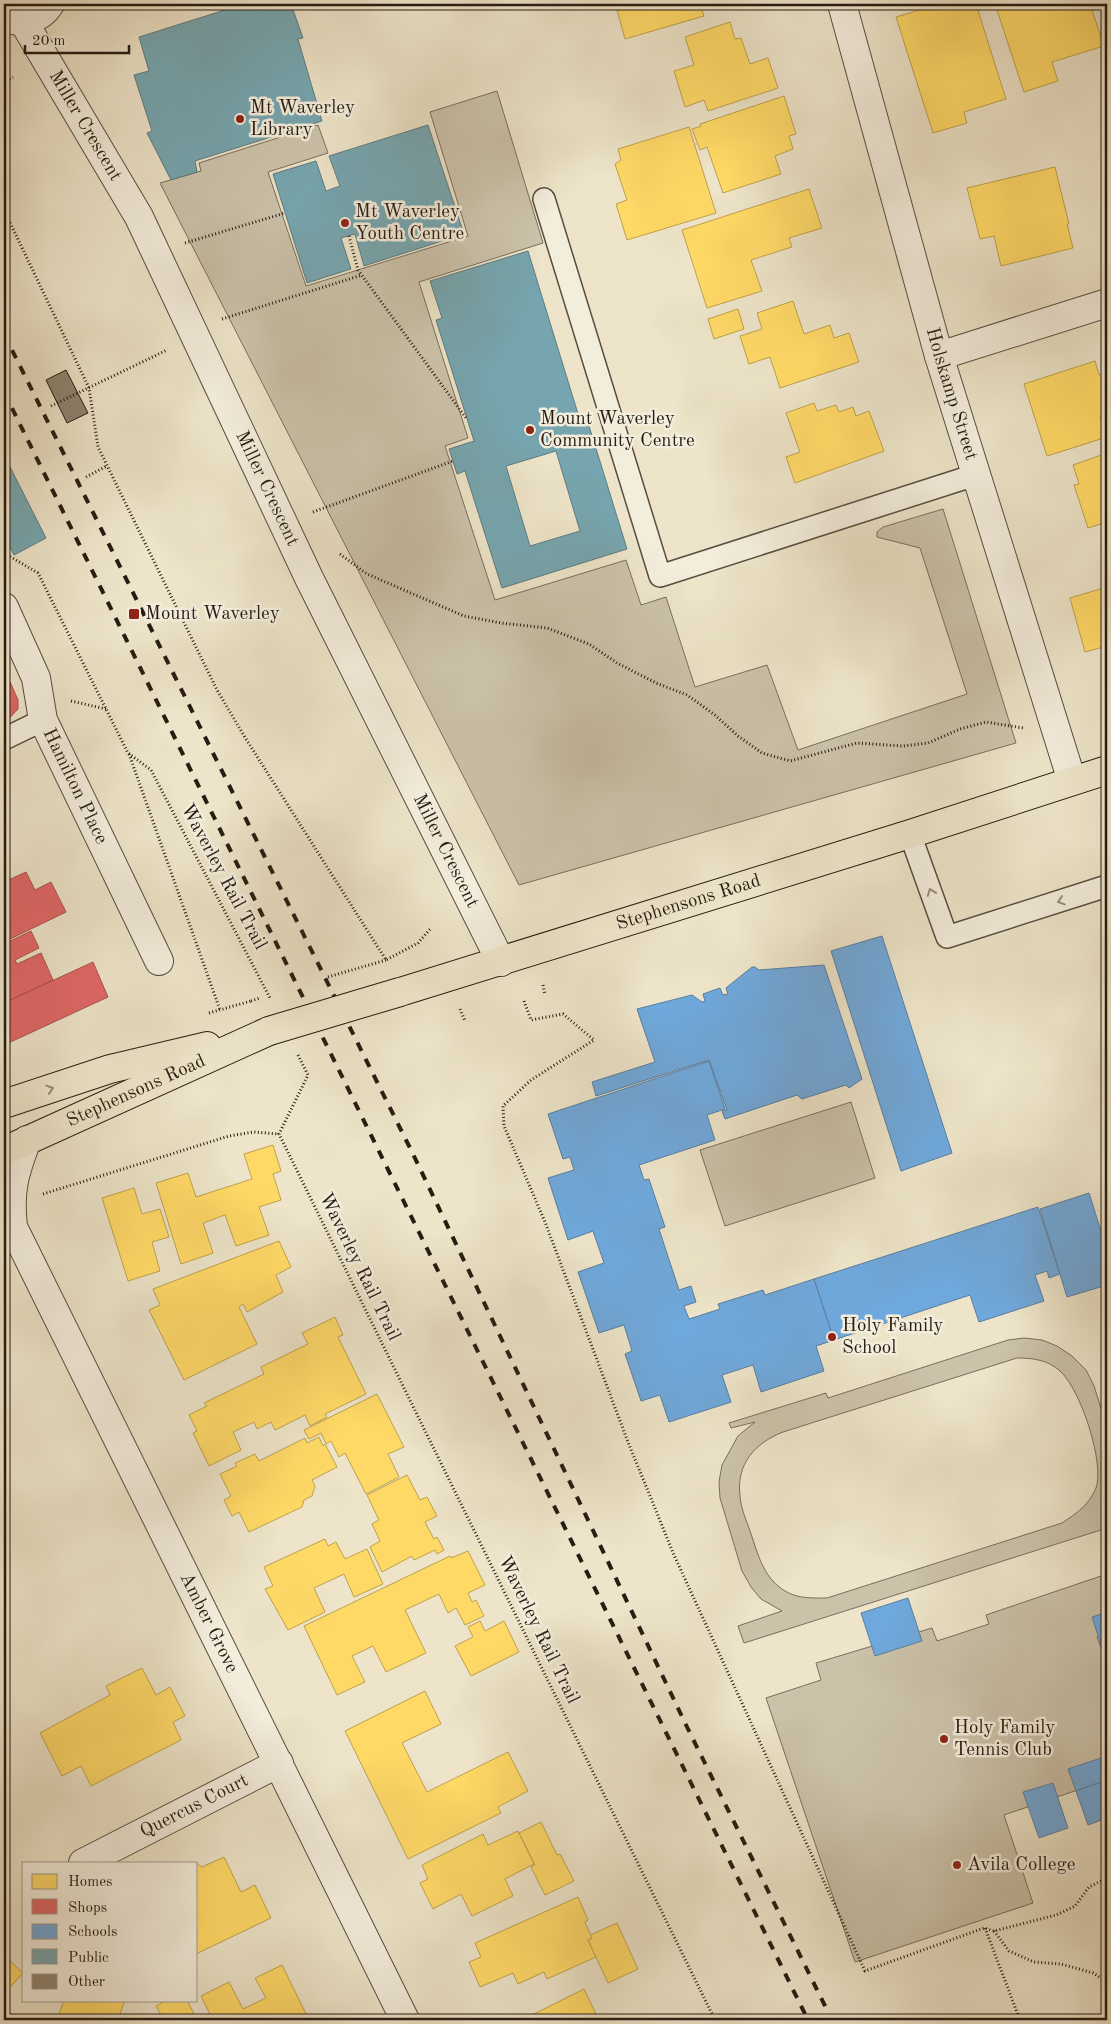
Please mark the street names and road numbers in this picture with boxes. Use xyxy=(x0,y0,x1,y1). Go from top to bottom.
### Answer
street label: Miller Crescent xyxy=(45,67,125,185)
street label: Holskamp Street xyxy=(922,326,981,463)
street label: Miller Crescent xyxy=(232,428,302,549)
street label: Hamilton Place xyxy=(39,725,111,847)
street label: Miller Crescent xyxy=(409,791,482,911)
street label: Waverley Rail Trail xyxy=(177,801,269,953)
street label: Stephensons Road xyxy=(614,871,763,934)
street label: Stephensons Road xyxy=(64,1052,209,1131)
street label: Waverley Rail Trail xyxy=(315,1190,403,1344)
street label: Waverley Rail Trail xyxy=(494,1553,582,1707)
street label: Amber Grove xyxy=(176,1570,241,1676)
street label: Quercus Court xyxy=(137,1771,252,1842)

